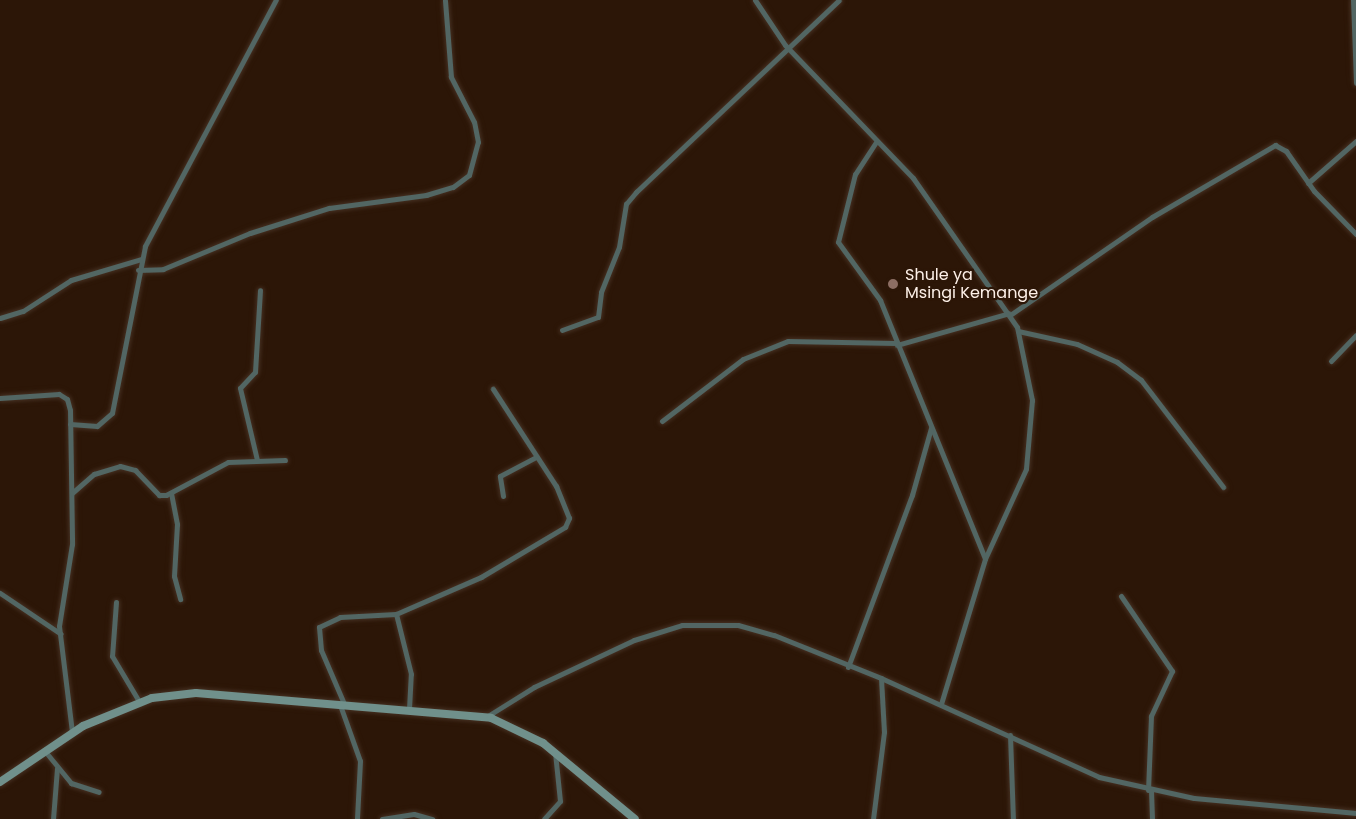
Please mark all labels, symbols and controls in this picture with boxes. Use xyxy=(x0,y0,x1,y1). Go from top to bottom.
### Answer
place label: Shule ya Msingi Kemange xyxy=(905,265,1038,303)
marker: Shule ya Msingi Kemange xyxy=(886,277,900,291)

